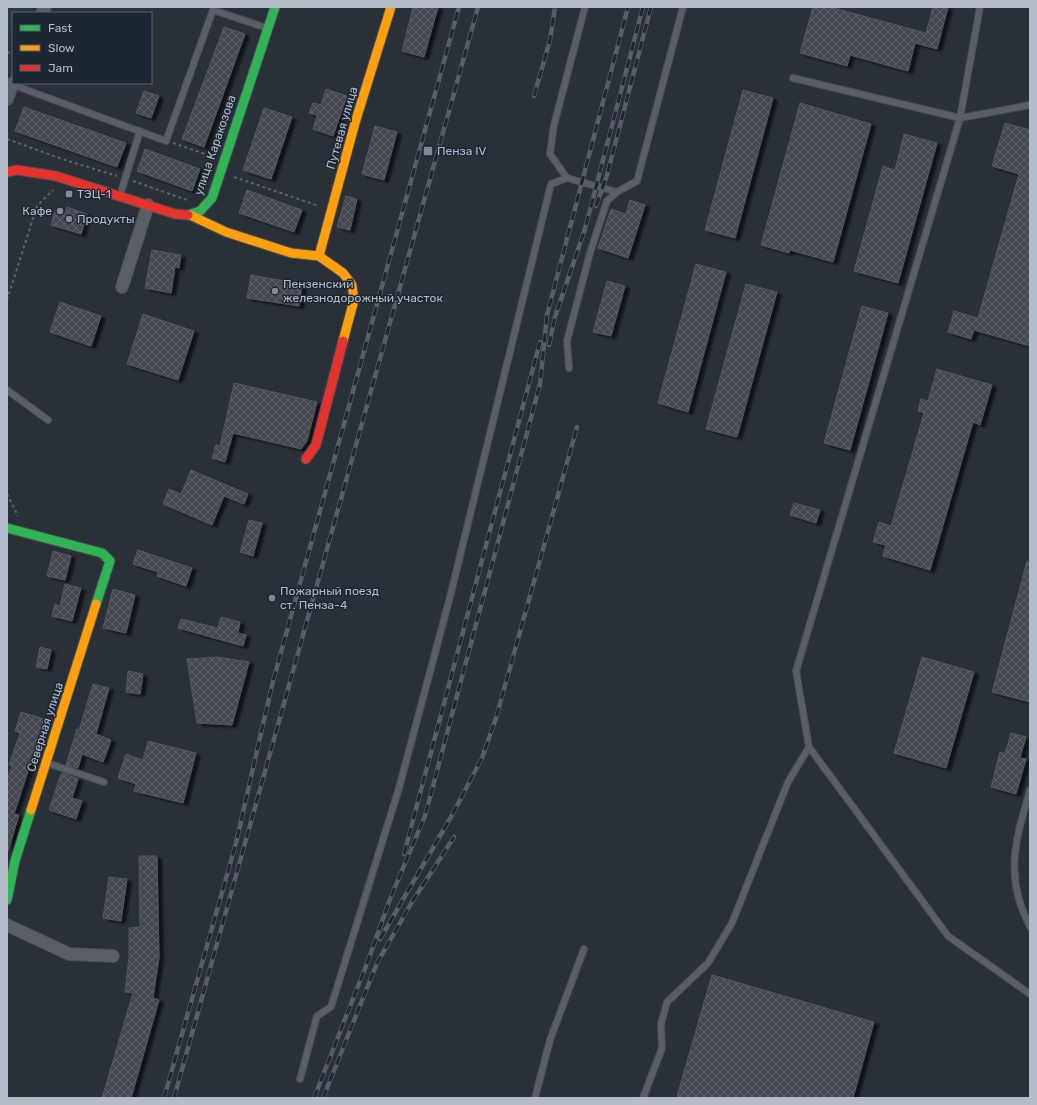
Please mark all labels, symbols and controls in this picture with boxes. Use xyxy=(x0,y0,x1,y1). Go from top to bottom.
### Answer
legend xyxy=(12,12,152,84)
text: Fast xyxy=(48,21,72,35)
text: Slow xyxy=(48,41,75,55)
text: Jam xyxy=(48,61,73,75)
street label: Путевая улица xyxy=(324,85,360,171)
street label: улица Каракозова xyxy=(191,93,239,197)
place label: Пенза IV xyxy=(437,144,487,158)
marker: Пенза IV xyxy=(422,145,434,157)
place label: ТЭЦ-1 xyxy=(77,187,111,201)
marker: ТЭЦ-1 xyxy=(64,189,74,199)
place label: Кафе xyxy=(22,204,52,218)
marker: Кафе xyxy=(55,206,65,216)
place label: Продукты xyxy=(77,212,134,226)
marker: Продукты xyxy=(64,214,74,224)
place label: Пензенский железнодорожный участок xyxy=(283,277,444,305)
marker: Пензенский железнодорожный участок xyxy=(270,286,280,296)
place label: Пожарный поезд ст. Пенза-4 xyxy=(280,584,379,612)
marker: Пожарный поезд ст. Пенза-4 xyxy=(267,593,277,603)
street label: Северная улица xyxy=(24,680,66,774)

